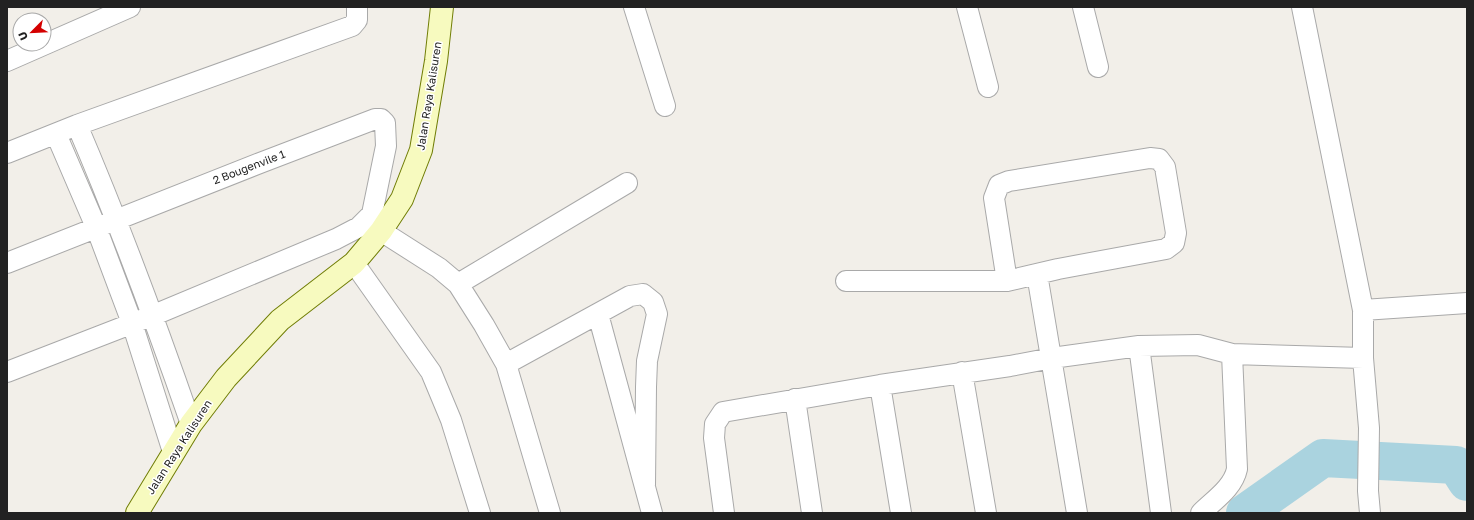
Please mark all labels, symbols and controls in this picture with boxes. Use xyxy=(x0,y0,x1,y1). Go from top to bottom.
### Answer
north arrow xyxy=(12,12,52,52)
text: U xyxy=(15,30,30,43)
street label: Jalan Raya Kalisuren xyxy=(414,41,444,151)
street label: 2 Bougenvile 1 xyxy=(211,147,287,186)
street label: Jalan Raya Kalisuren xyxy=(143,397,214,496)

